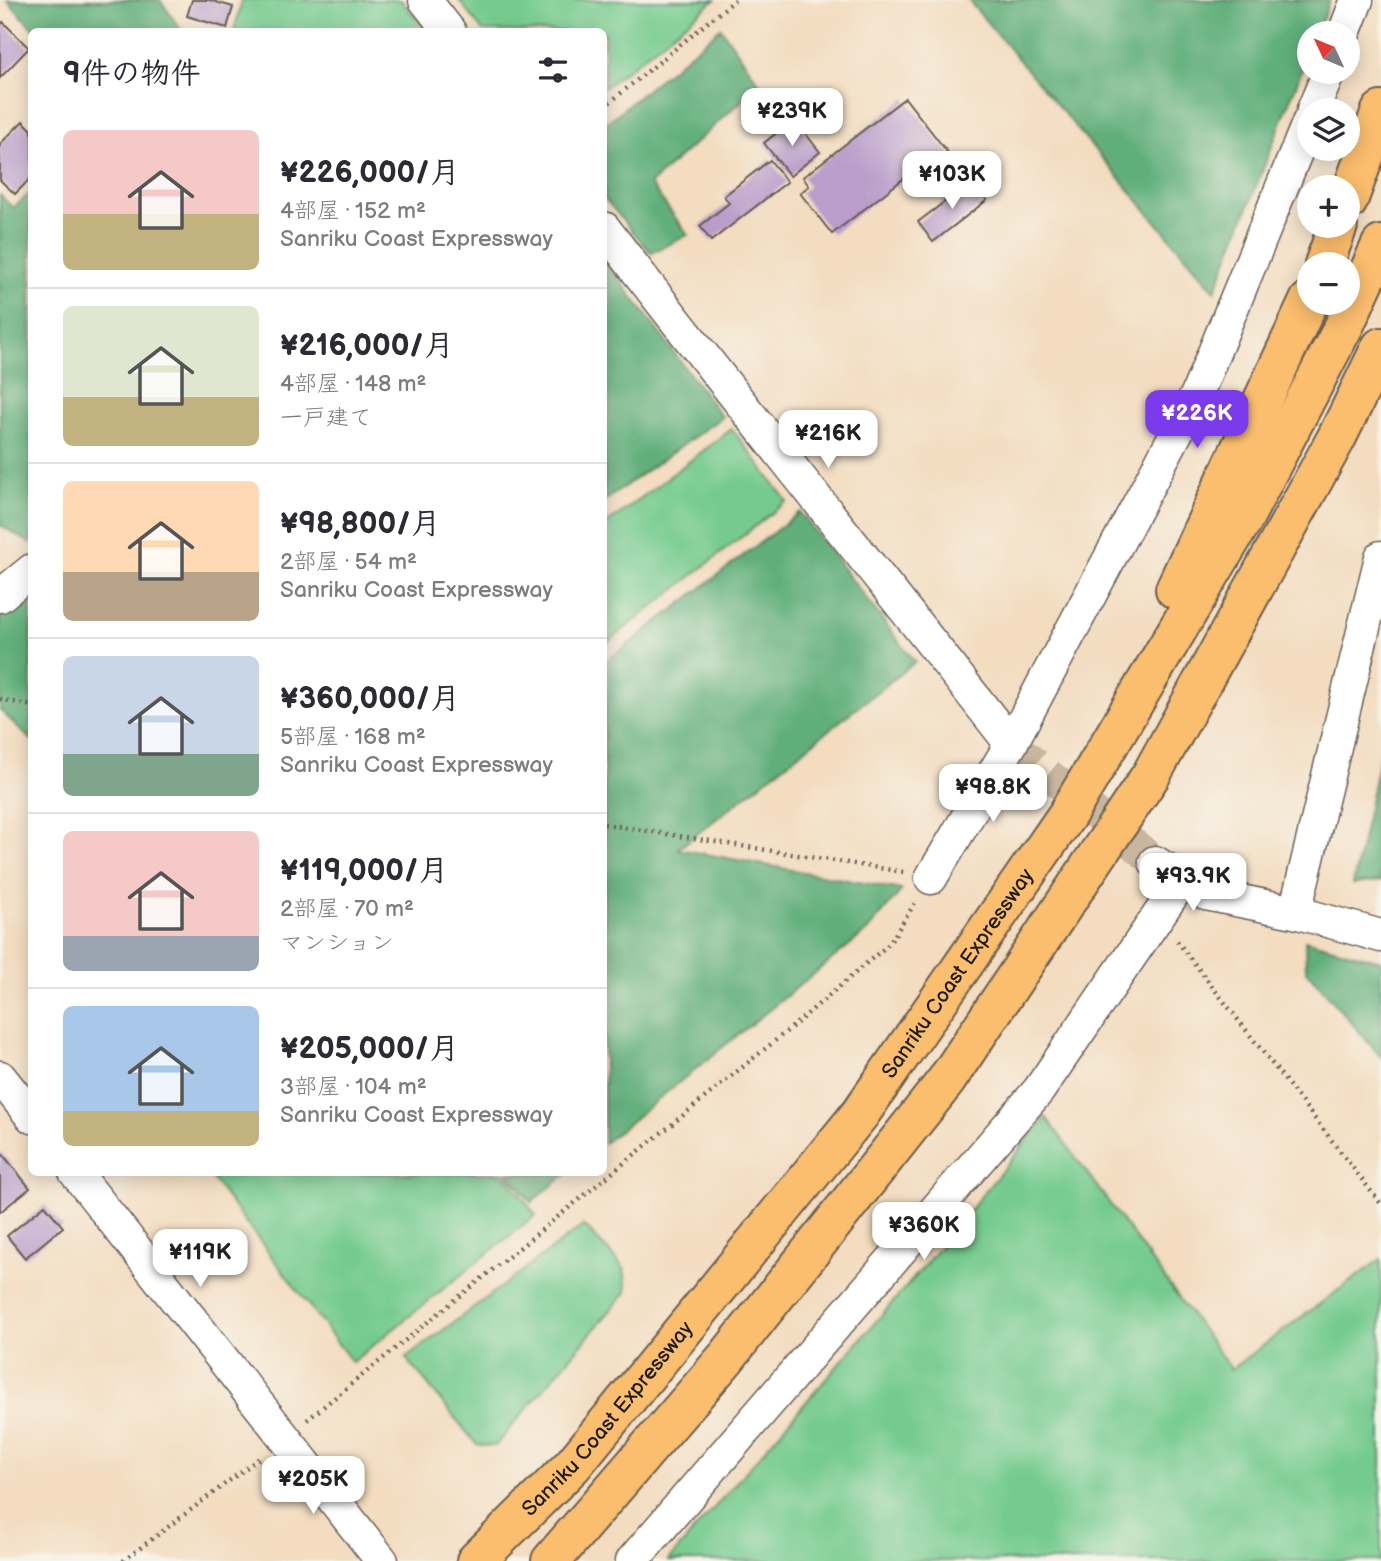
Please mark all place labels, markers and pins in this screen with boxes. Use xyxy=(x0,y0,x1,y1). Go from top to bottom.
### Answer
pin: ¥239K xyxy=(743,88,841,148)
pin: ¥103K xyxy=(903,152,1001,211)
pin: ¥226K xyxy=(1148,391,1246,450)
pin: ¥216K xyxy=(779,410,877,470)
pin: ¥98.8K xyxy=(936,764,1050,824)
pin: ¥93.9K xyxy=(1136,853,1250,913)
pin: ¥360K xyxy=(875,1202,973,1262)
pin: ¥119K xyxy=(151,1230,249,1289)
pin: ¥205K xyxy=(264,1456,362,1516)

